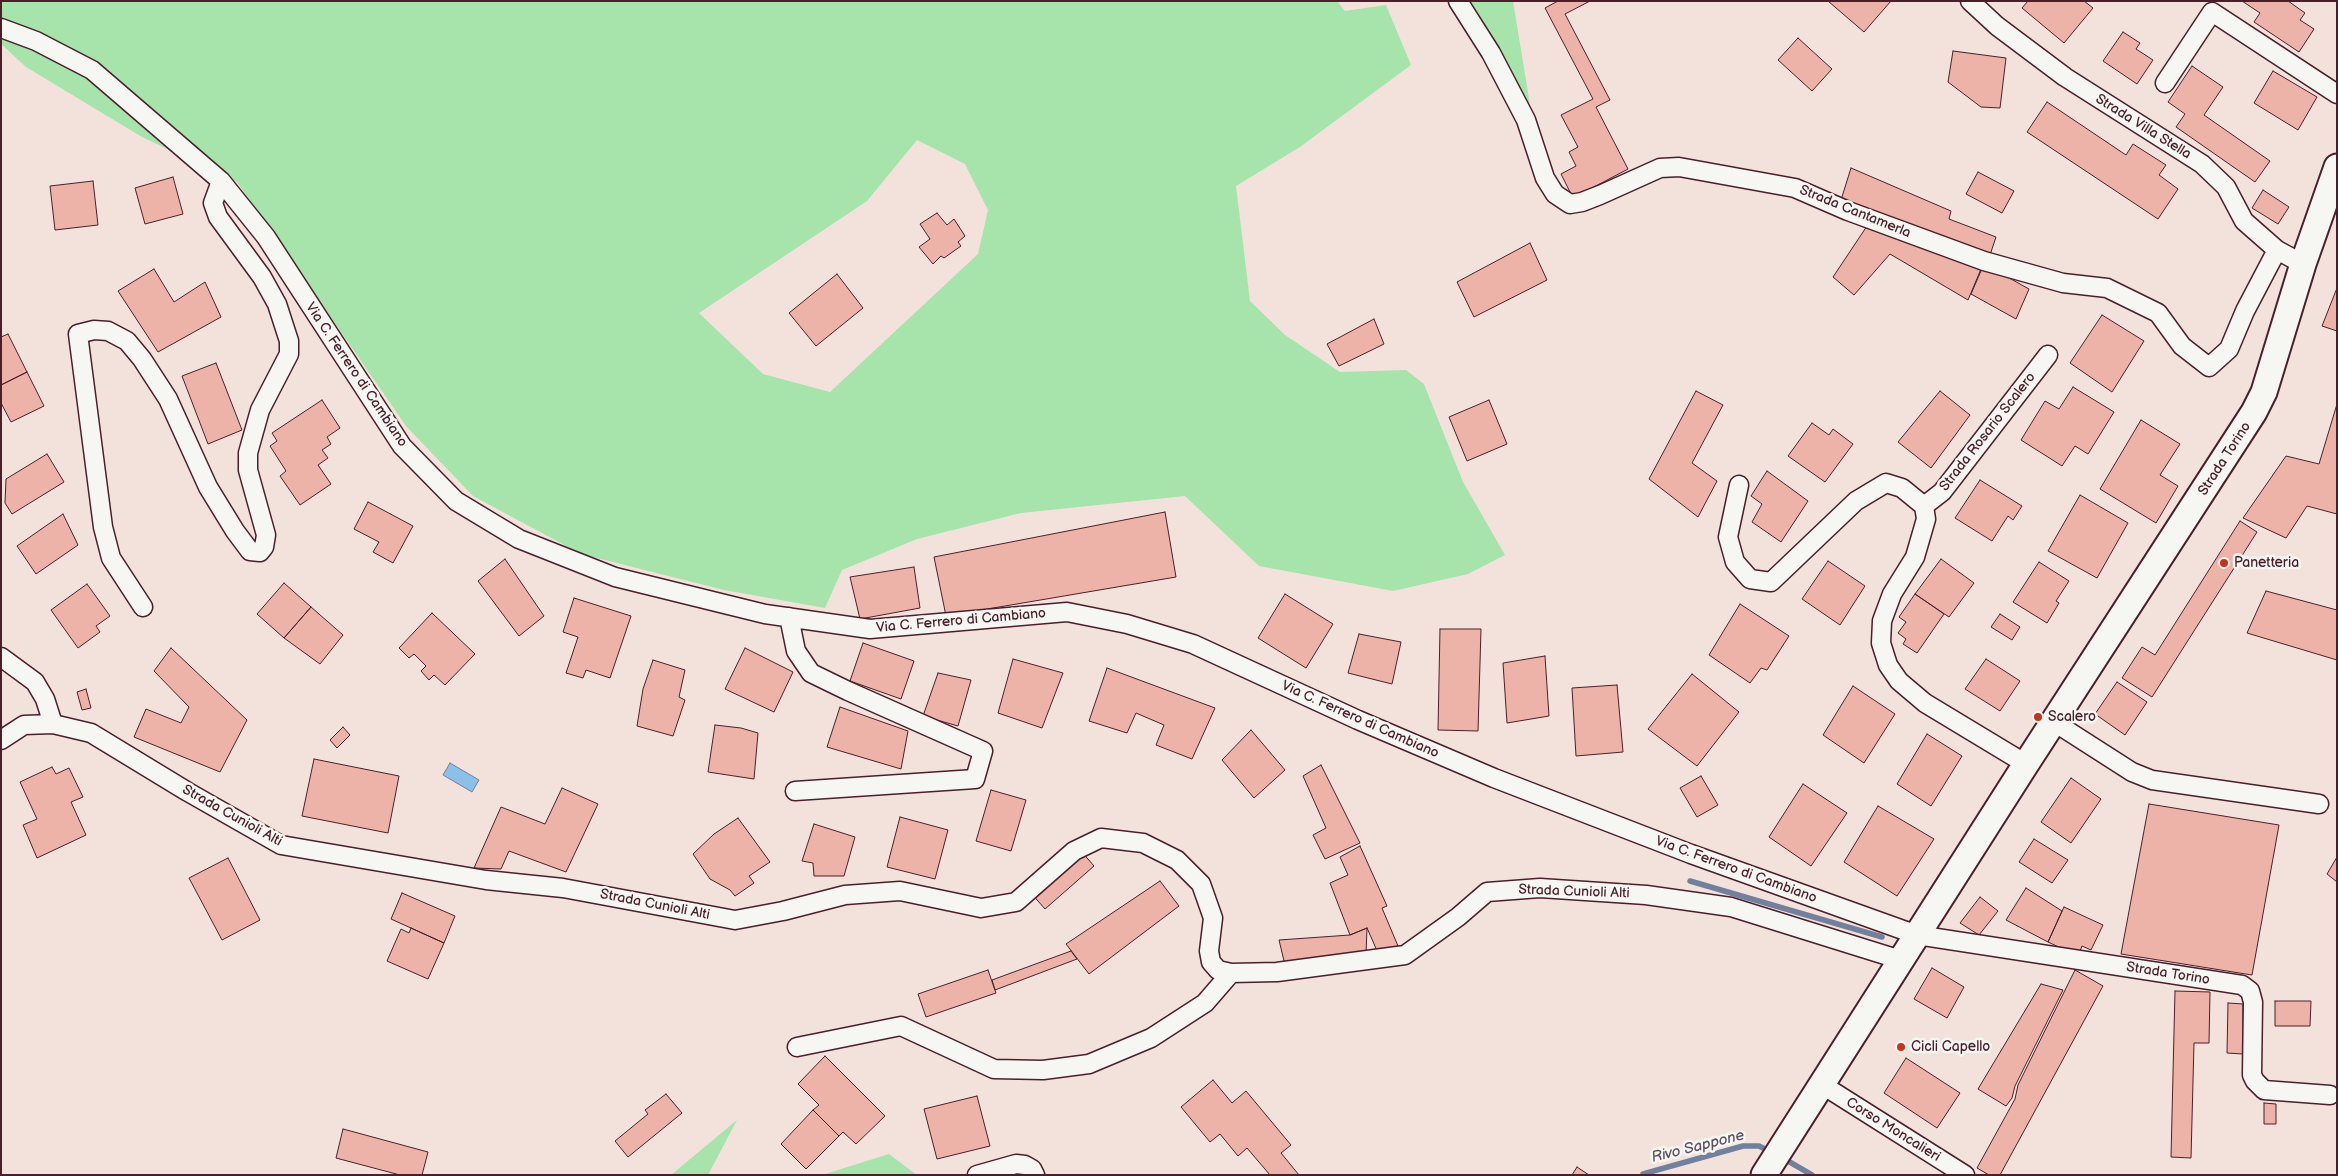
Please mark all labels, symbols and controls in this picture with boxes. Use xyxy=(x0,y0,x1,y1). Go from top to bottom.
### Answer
street label: Strada Villa Stella xyxy=(2092,91,2194,163)
street label: Strada Cantamerla xyxy=(1797,182,1913,242)
street label: Via C. Ferrero di Cambiano xyxy=(301,300,411,450)
street label: Strada Rosario Scalero xyxy=(1936,369,2040,495)
street label: Strada Torino xyxy=(2195,419,2255,499)
place label: Panetteria xyxy=(2234,555,2299,571)
marker: Panetteria xyxy=(2218,557,2230,569)
street label: Via C. Ferrero di Cambiano xyxy=(875,605,1047,637)
street label: Via C. Ferrero di Cambiano xyxy=(1279,678,1441,762)
place label: Scalero xyxy=(2048,709,2096,725)
marker: Scalero xyxy=(2032,711,2044,723)
street label: Strada Cunioli Alti xyxy=(179,782,285,850)
street label: Via C. Ferrero di Cambiano xyxy=(1653,833,1819,907)
street label: Strada Cunioli Alti xyxy=(1518,882,1630,902)
street label: Strada Cunioli Alti xyxy=(599,886,711,924)
street label: Strada Torino xyxy=(2125,959,2211,989)
place label: Cicli Capello xyxy=(1911,1039,1990,1055)
marker: Cicli Capello xyxy=(1895,1041,1907,1053)
street label: Corso Moncalieri xyxy=(1843,1094,1943,1166)
water label: Rivo Sappone xyxy=(1650,1127,1746,1167)

